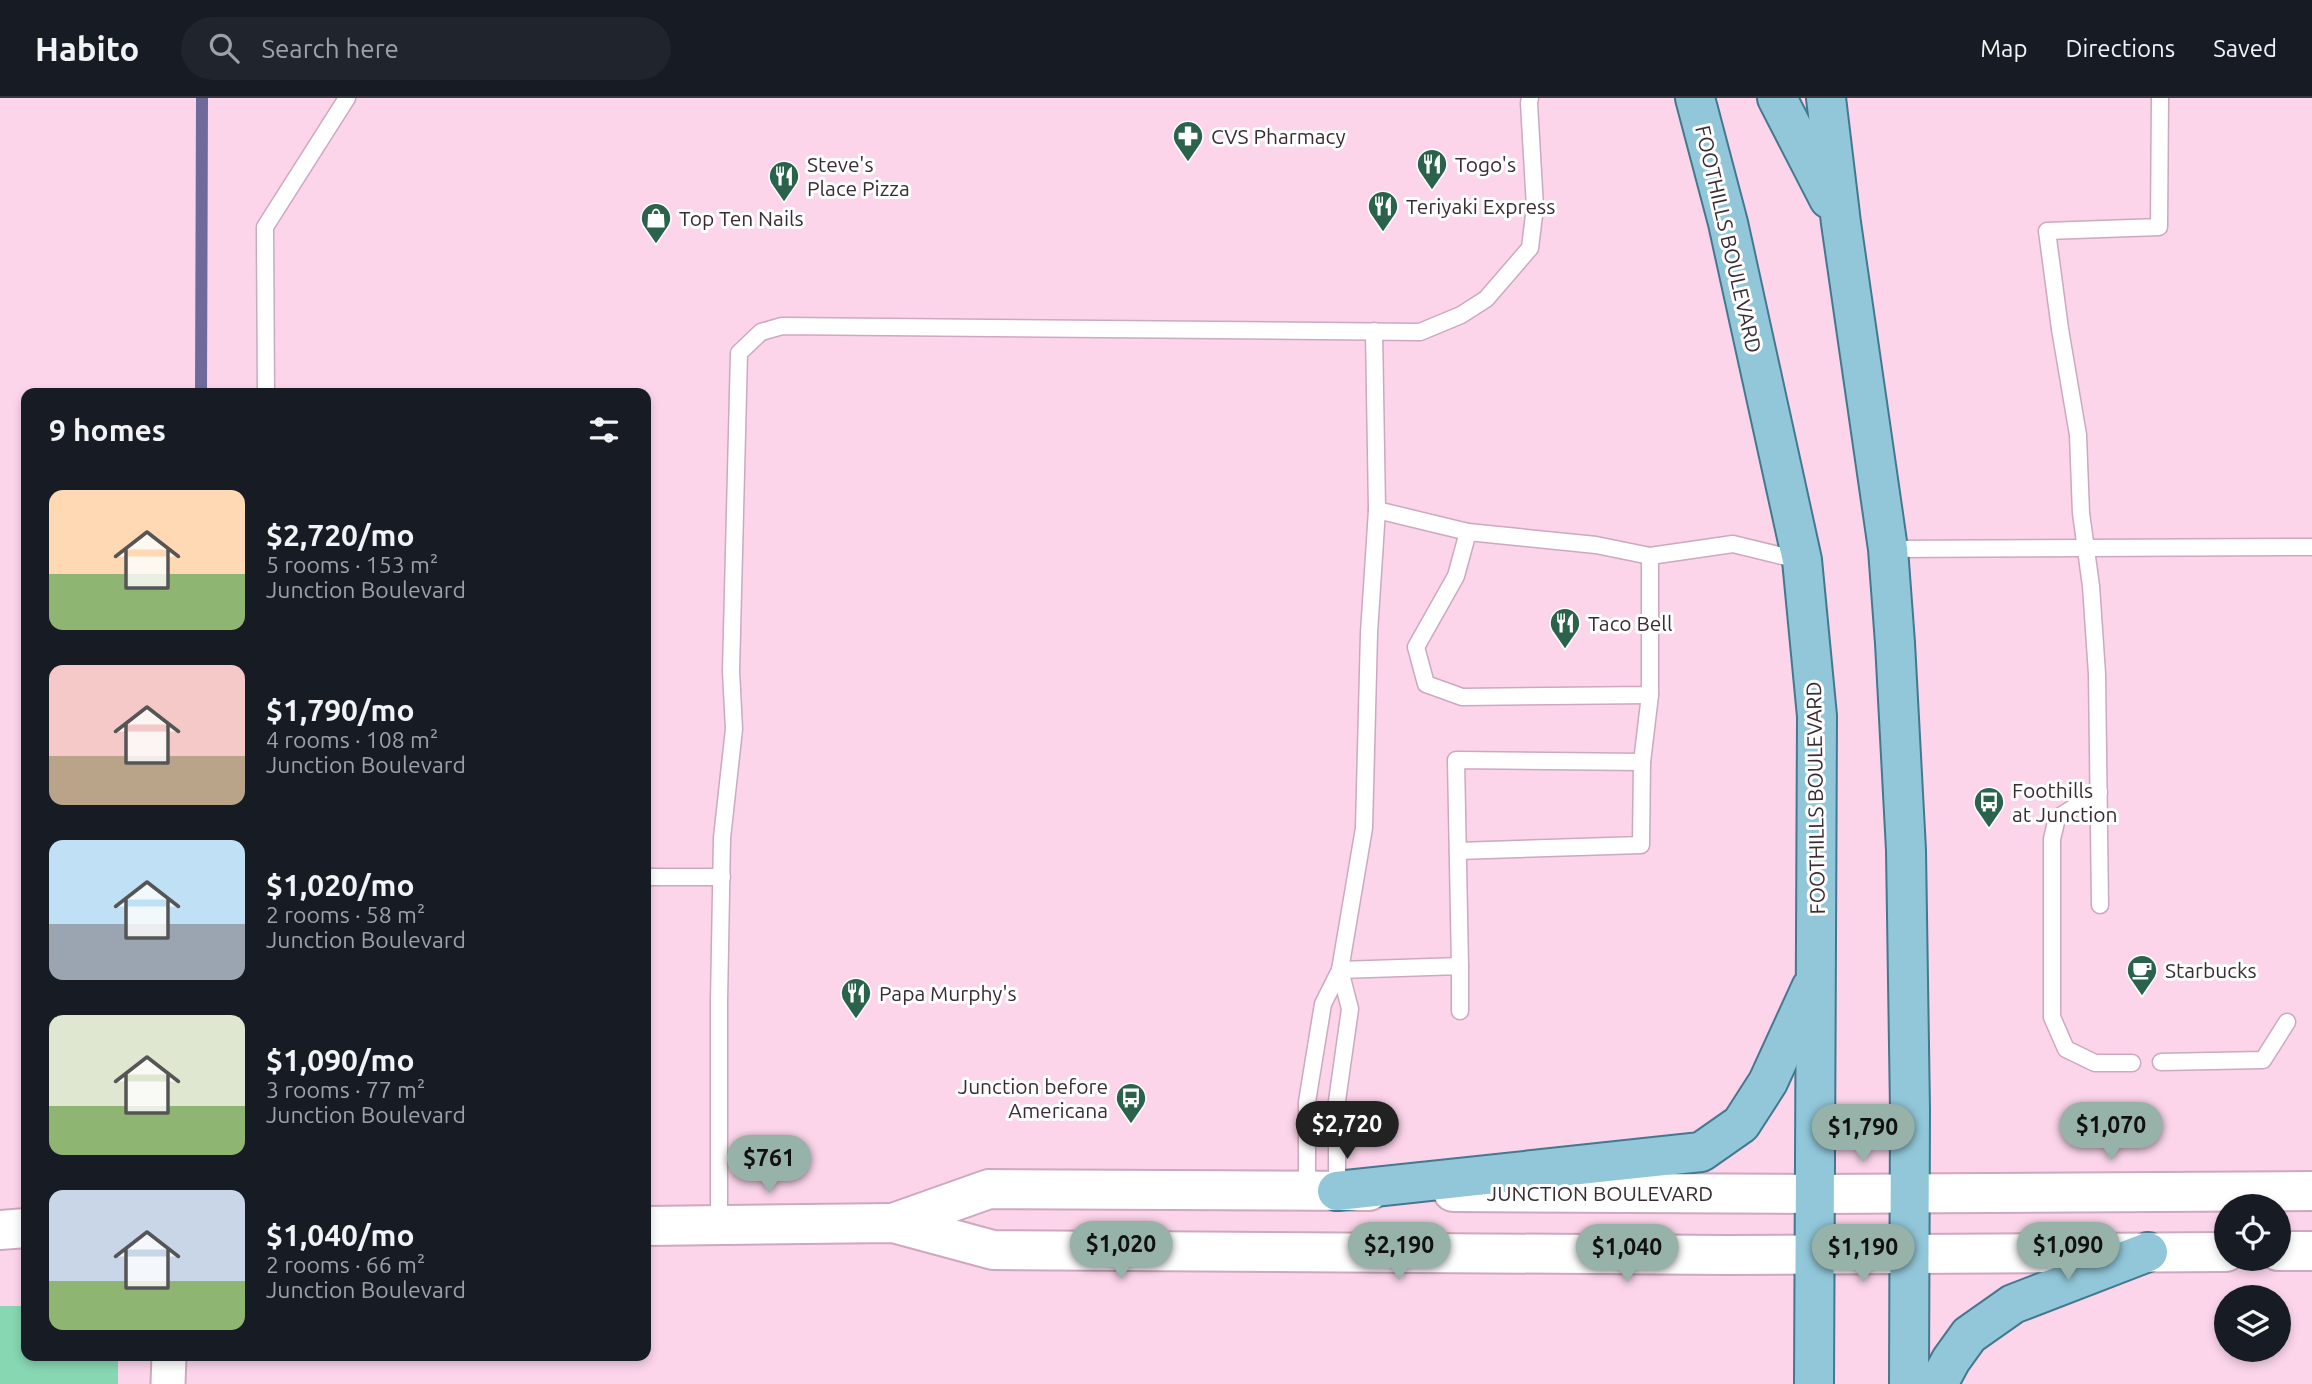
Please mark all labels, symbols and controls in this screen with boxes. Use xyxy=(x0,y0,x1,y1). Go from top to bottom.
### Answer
search box xyxy=(181,17,671,80)
icon: search xyxy=(205,29,243,67)
text: Habito xyxy=(35,30,139,67)
text: Search here xyxy=(261,34,399,63)
text: Map xyxy=(1980,35,2027,62)
text: Directions xyxy=(2065,35,2175,62)
text: Saved xyxy=(2213,35,2277,62)
pharmacy icon: CVS Pharmacy xyxy=(1171,119,1205,163)
street label: FOOTHILLS BOULEVARD xyxy=(1691,123,1767,355)
place label: CVS Pharmacy xyxy=(1211,124,1346,148)
restaurant icon: Togo's xyxy=(1415,147,1449,191)
place label: Steve's Place Pizza xyxy=(807,152,910,200)
place label: Togo's xyxy=(1455,152,1516,176)
restaurant icon: Steve's Place Pizza xyxy=(767,159,801,203)
restaurant icon: Teriyaki Express xyxy=(1366,189,1400,233)
place label: Teriyaki Express xyxy=(1406,194,1555,218)
shop icon: Top Ten Nails xyxy=(639,201,673,245)
place label: Top Ten Nails xyxy=(679,206,804,230)
icon: filters xyxy=(585,411,623,449)
text: 9 homes xyxy=(49,413,166,447)
icon: home xyxy=(105,518,189,602)
text: $2,720/mo xyxy=(266,518,415,552)
text: 5 rooms · 153 m² xyxy=(266,552,438,577)
text: Junction Boulevard xyxy=(266,577,466,602)
restaurant icon: Taco Bell xyxy=(1548,606,1582,650)
place label: Taco Bell xyxy=(1588,611,1672,635)
street label: FOOTHILLS BOULEVARD xyxy=(1801,681,1829,915)
icon: home xyxy=(105,693,189,777)
text: $1,790/mo xyxy=(266,693,415,727)
text: 4 rooms · 108 m² xyxy=(266,727,438,752)
text: Junction Boulevard xyxy=(266,752,466,777)
place label: Foothills at Junction xyxy=(2012,778,2118,826)
bus stop icon: Foothills at Junction xyxy=(1972,785,2006,829)
icon: home xyxy=(105,868,189,952)
text: $1,020/mo xyxy=(266,868,415,902)
text: 2 rooms · 58 m² xyxy=(266,902,425,927)
text: Junction Boulevard xyxy=(266,927,466,952)
cafe icon: Starbucks xyxy=(2125,953,2159,997)
place label: Starbucks xyxy=(2165,958,2257,982)
restaurant icon: Papa Murphy's xyxy=(839,976,873,1020)
place label: Papa Murphy's xyxy=(879,981,1017,1005)
icon: home xyxy=(105,1043,189,1127)
text: $1,090/mo xyxy=(266,1043,415,1077)
place label: Junction before Americana xyxy=(958,1074,1108,1122)
text: 3 rooms · 77 m² xyxy=(266,1077,425,1102)
bus stop icon: Junction before Americana xyxy=(1114,1081,1148,1125)
text: Junction Boulevard xyxy=(266,1102,466,1127)
pin: $2,720 xyxy=(1290,1102,1404,1161)
pin: $1,070 xyxy=(2054,1102,2168,1162)
pin: $1,790 xyxy=(1806,1104,1920,1164)
text: $2,720 xyxy=(1312,1111,1382,1136)
text: $1,070 xyxy=(2076,1112,2146,1137)
text: $1,790 xyxy=(1828,1114,1898,1139)
pin: $761 xyxy=(728,1136,810,1195)
text: $761 xyxy=(743,1145,795,1170)
street label: JUNCTION BOULEVARD xyxy=(1487,1181,1713,1205)
map controls xyxy=(2214,1194,2291,1362)
button: locate xyxy=(2214,1194,2291,1271)
icon: home xyxy=(105,1218,189,1302)
text: $1,040/mo xyxy=(266,1218,415,1252)
pin: $1,020 xyxy=(1064,1222,1178,1281)
pin: $2,190 xyxy=(1342,1222,1456,1282)
pin: $1,090 xyxy=(2011,1222,2125,1282)
pin: $1,040 xyxy=(1570,1224,1684,1284)
pin: $1,190 xyxy=(1806,1224,1920,1284)
text: $1,020 xyxy=(1086,1231,1156,1256)
text: $2,190 xyxy=(1364,1232,1434,1257)
text: $1,090 xyxy=(2033,1232,2103,1257)
text: $1,040 xyxy=(1592,1234,1662,1259)
text: $1,190 xyxy=(1828,1234,1898,1259)
text: 2 rooms · 66 m² xyxy=(266,1252,425,1277)
text: Junction Boulevard xyxy=(266,1277,466,1302)
button: layers xyxy=(2214,1285,2291,1362)

